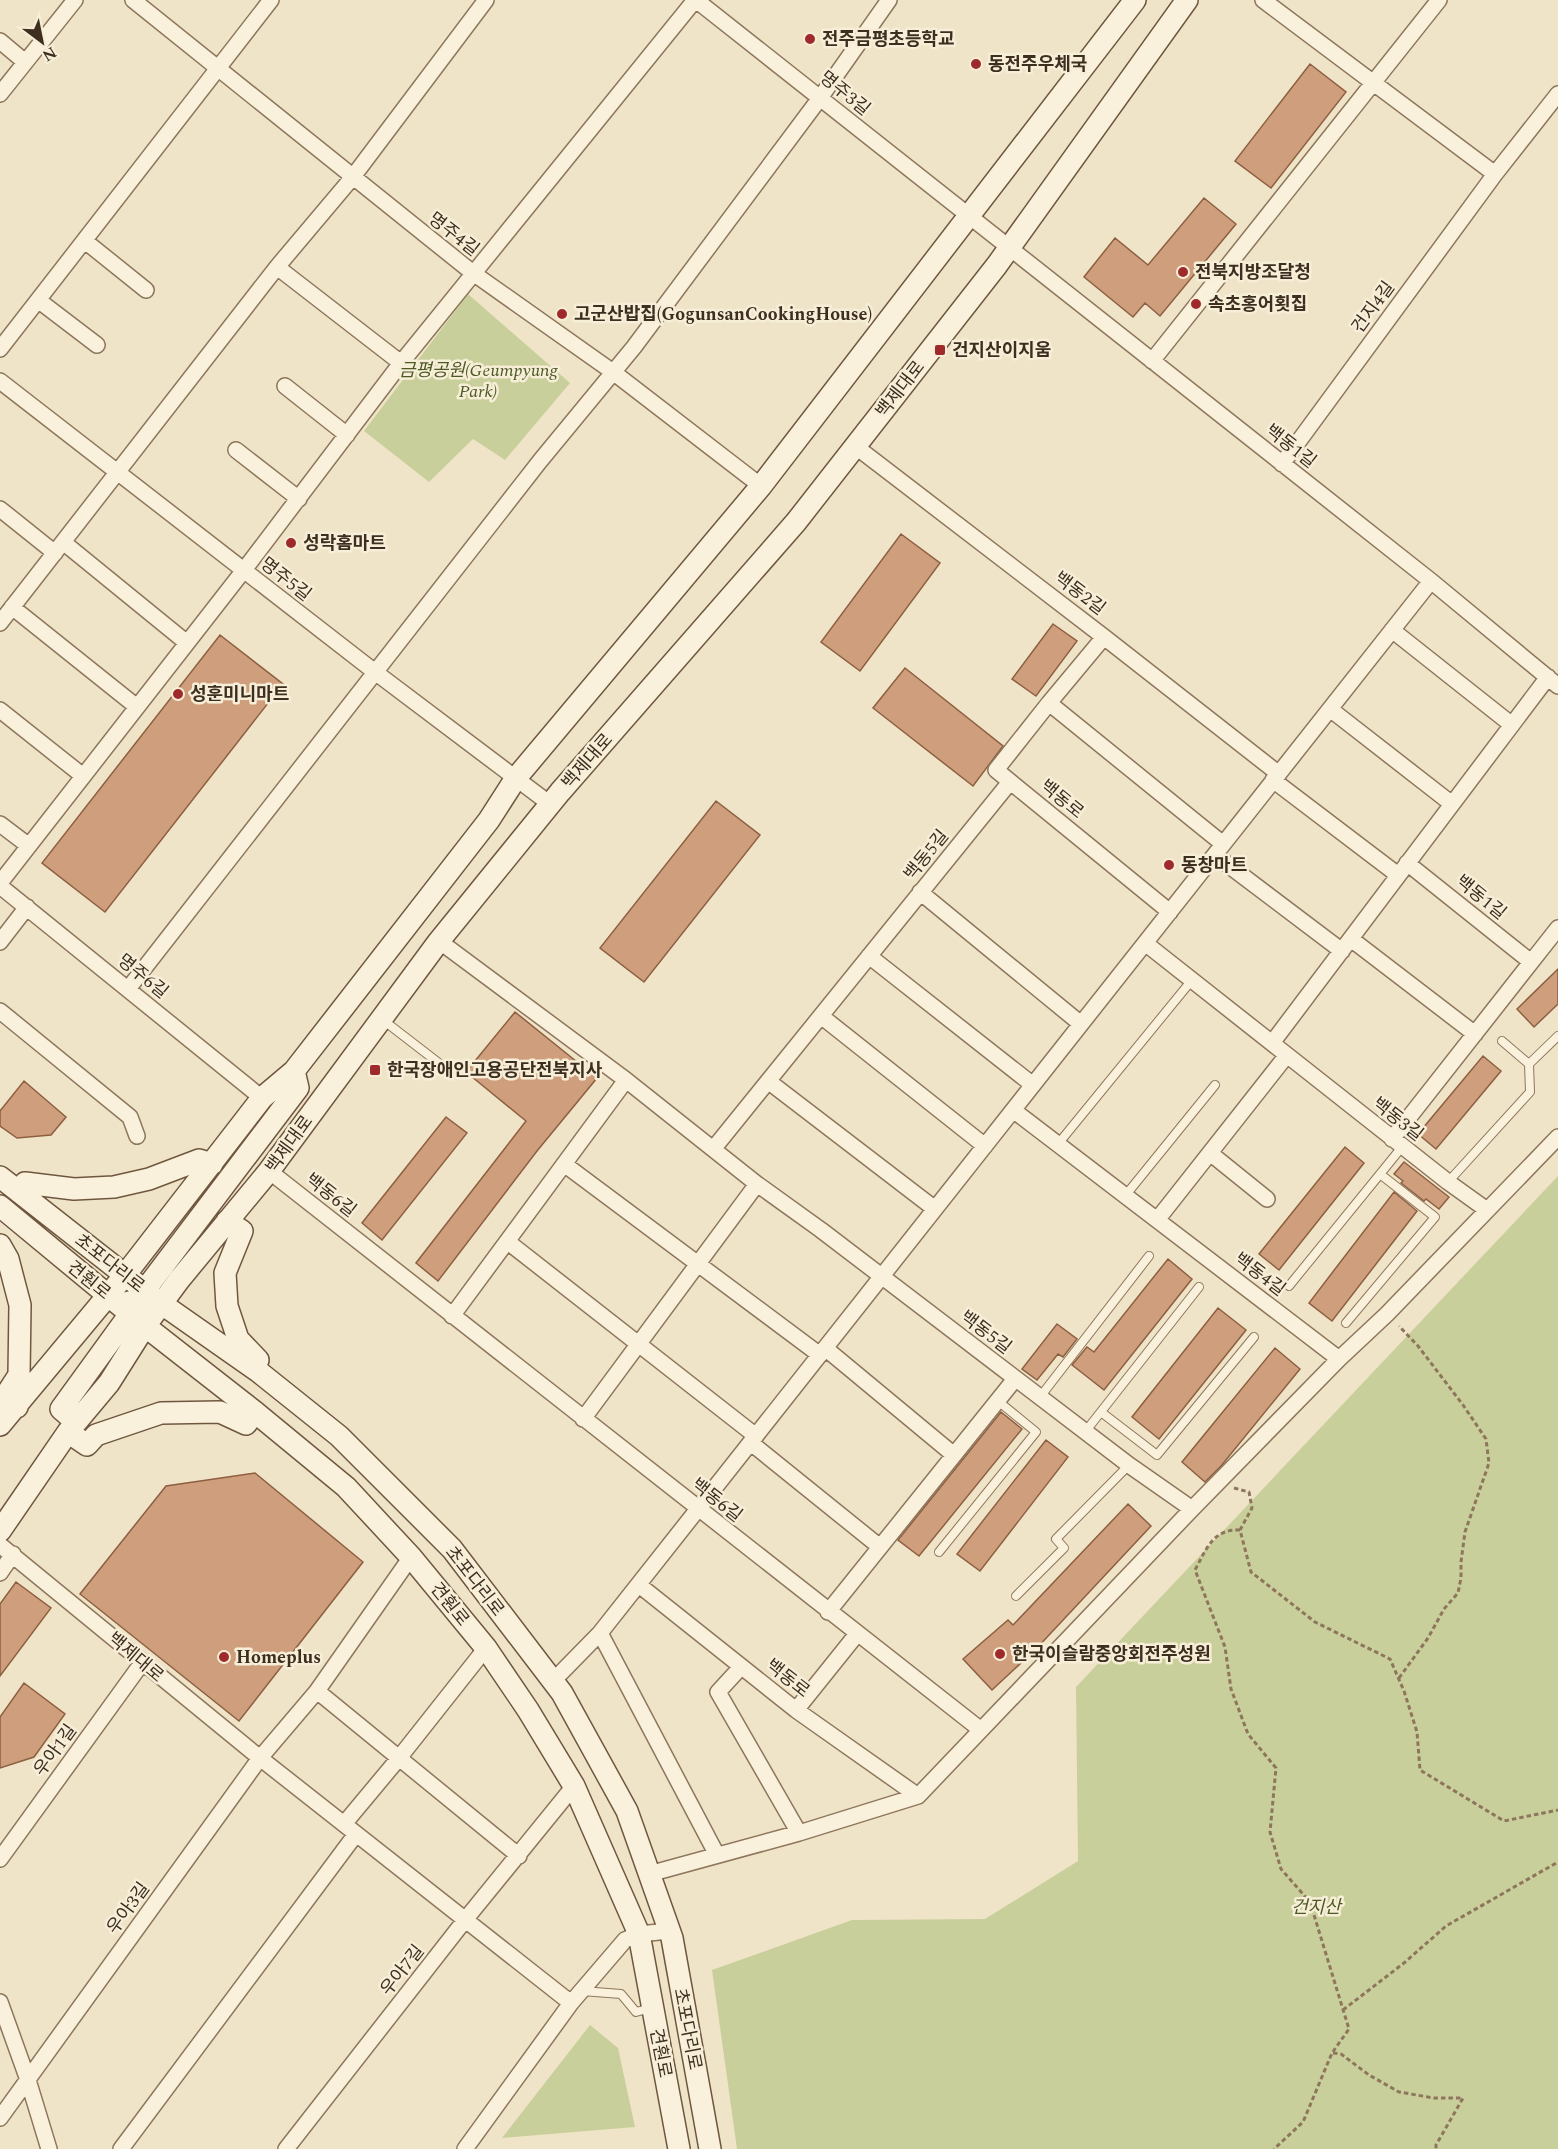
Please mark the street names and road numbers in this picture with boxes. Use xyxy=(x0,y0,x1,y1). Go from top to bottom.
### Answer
street label: 명주3길 xyxy=(813,64,876,122)
street label: 명주4길 xyxy=(422,206,485,263)
street label: 건지4길 xyxy=(1345,276,1402,339)
street label: 백제대로 xyxy=(869,355,931,424)
street label: 백동1길 xyxy=(1259,418,1322,475)
street label: 명주5길 xyxy=(254,551,317,608)
street label: 백동2길 xyxy=(1048,565,1111,622)
street label: 백제대로 xyxy=(555,727,619,795)
street label: 백동로 xyxy=(1034,773,1089,826)
street label: 백동5길 xyxy=(897,824,955,887)
street label: 백동1길 xyxy=(1449,868,1512,926)
street label: 명주6길 xyxy=(111,947,174,1005)
street label: 백동3길 xyxy=(1366,1091,1429,1148)
street label: 백제대로 xyxy=(259,1110,320,1179)
street label: 백동6길 xyxy=(299,1167,362,1224)
street label: 초포다리로 xyxy=(69,1227,151,1300)
street label: 백동4길 xyxy=(1228,1246,1291,1303)
street label: 견훤로 xyxy=(61,1254,116,1307)
street label: 백동5길 xyxy=(954,1304,1017,1361)
street label: 백동6길 xyxy=(685,1472,748,1529)
street label: 초포다리로 xyxy=(438,1540,511,1622)
street label: 견훤로 xyxy=(423,1577,476,1632)
street label: 백제대로 xyxy=(102,1626,170,1689)
street label: 백동로 xyxy=(760,1652,816,1704)
street label: 우아1길 xyxy=(27,1719,84,1782)
street label: 우아3길 xyxy=(100,1877,157,1940)
street label: 우아7길 xyxy=(374,1939,431,2002)
street label: 초포다리로 xyxy=(666,1986,709,2072)
street label: 견훤로 xyxy=(643,2026,679,2080)

